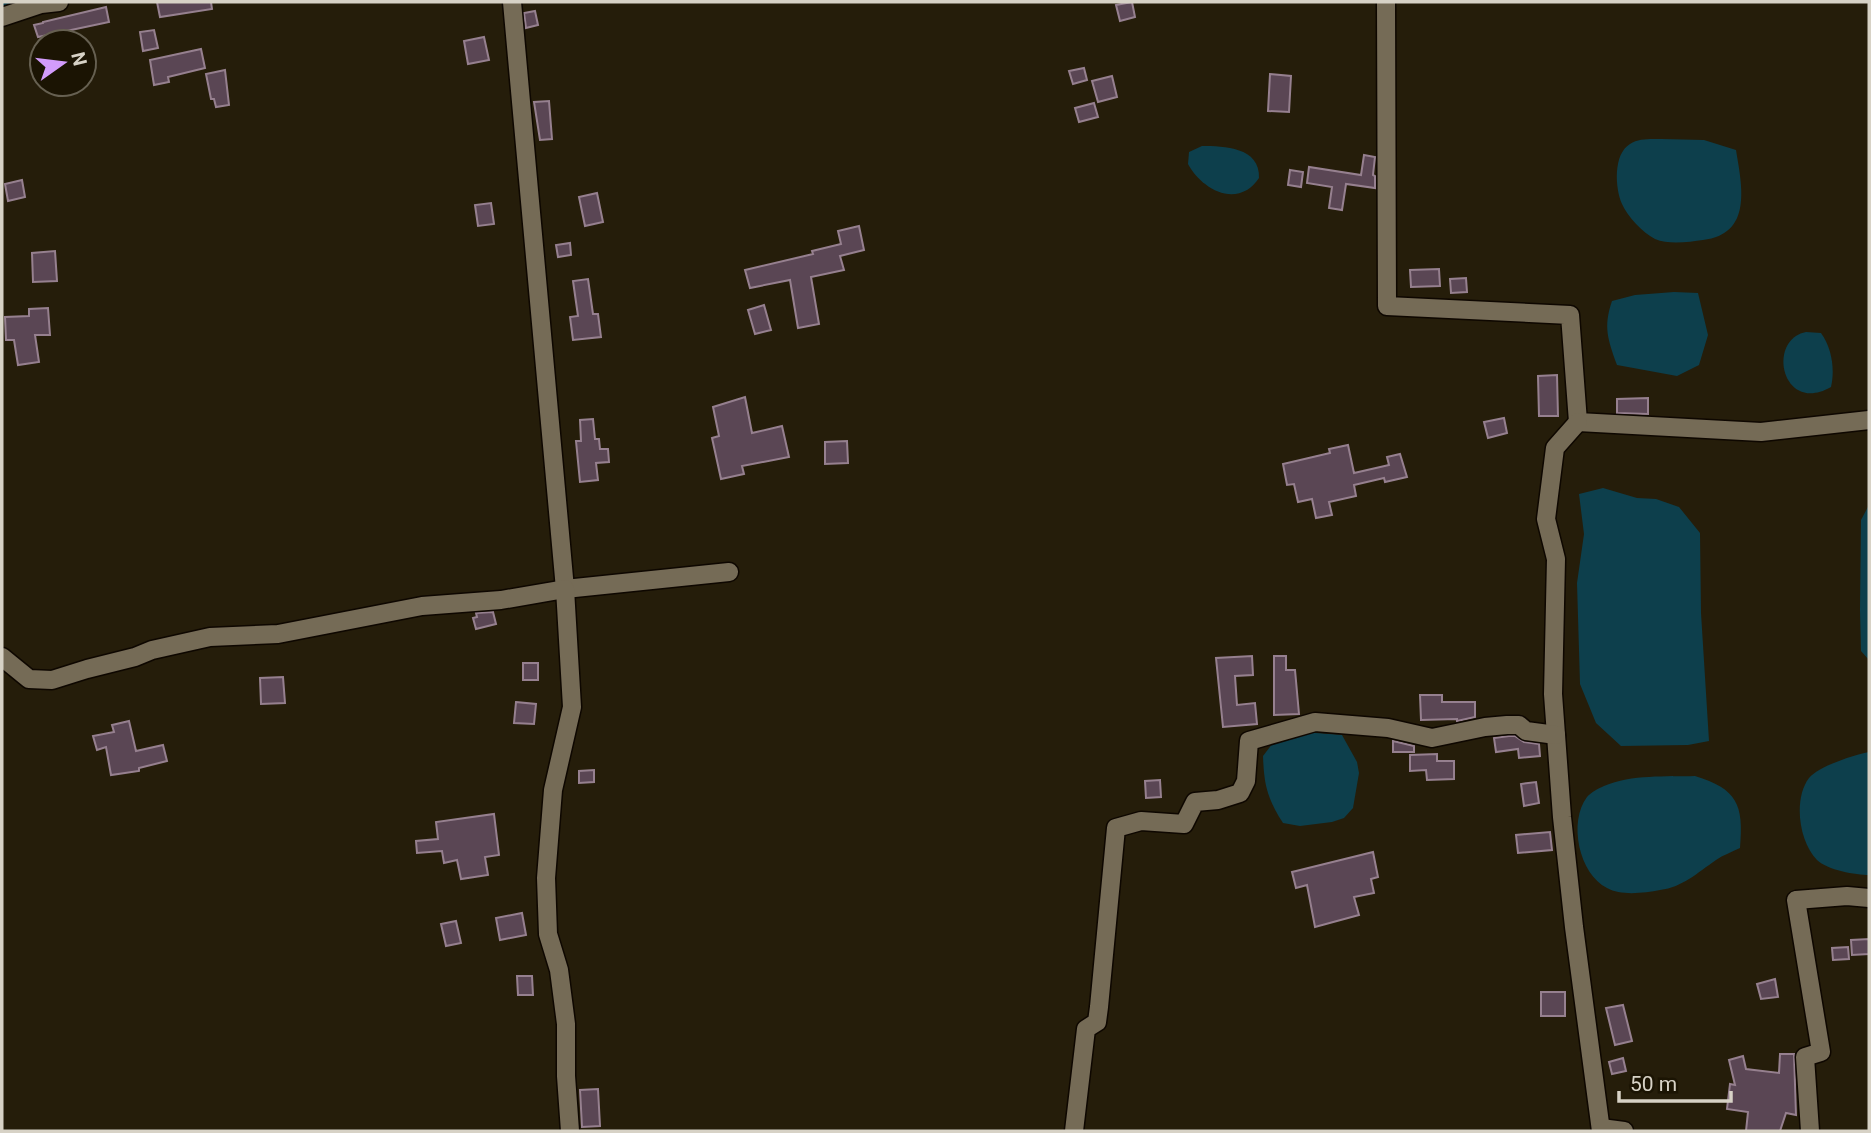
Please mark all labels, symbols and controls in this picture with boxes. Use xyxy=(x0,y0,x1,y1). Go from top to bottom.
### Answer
north arrow xyxy=(28,28,98,98)
text: N xyxy=(66,50,92,68)
scale bar xyxy=(1619,1060,1731,1104)
text: 50 m xyxy=(1630,1072,1677,1096)

